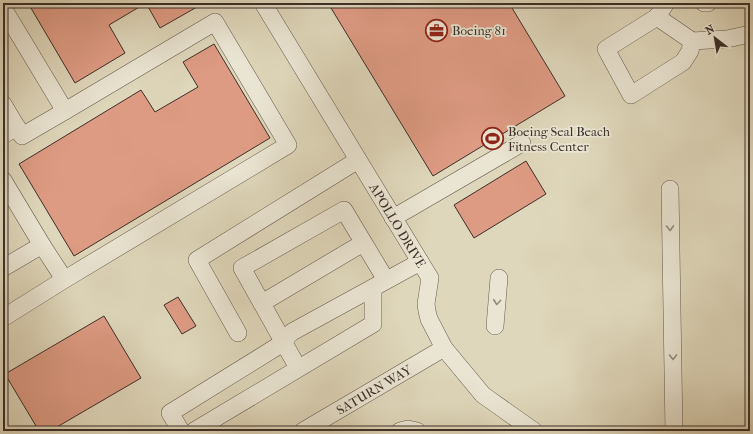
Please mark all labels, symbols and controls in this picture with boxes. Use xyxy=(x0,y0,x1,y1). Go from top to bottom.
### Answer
office icon: Boeing 81 xyxy=(424,17,450,43)
north arrow xyxy=(695,18,735,58)
text: N xyxy=(703,22,718,38)
place label: Boeing 81 xyxy=(452,23,506,38)
place label: Boeing Seal Beach Fitness Center xyxy=(508,124,611,154)
sports icon: Boeing Seal Beach Fitness Center xyxy=(479,125,505,151)
street label: APOLLO DRIVE xyxy=(366,180,429,270)
one-way arrow xyxy=(666,225,675,231)
one-way arrow xyxy=(492,299,501,305)
one-way arrow xyxy=(669,354,677,360)
street label: SATURN WAY xyxy=(334,361,415,418)

